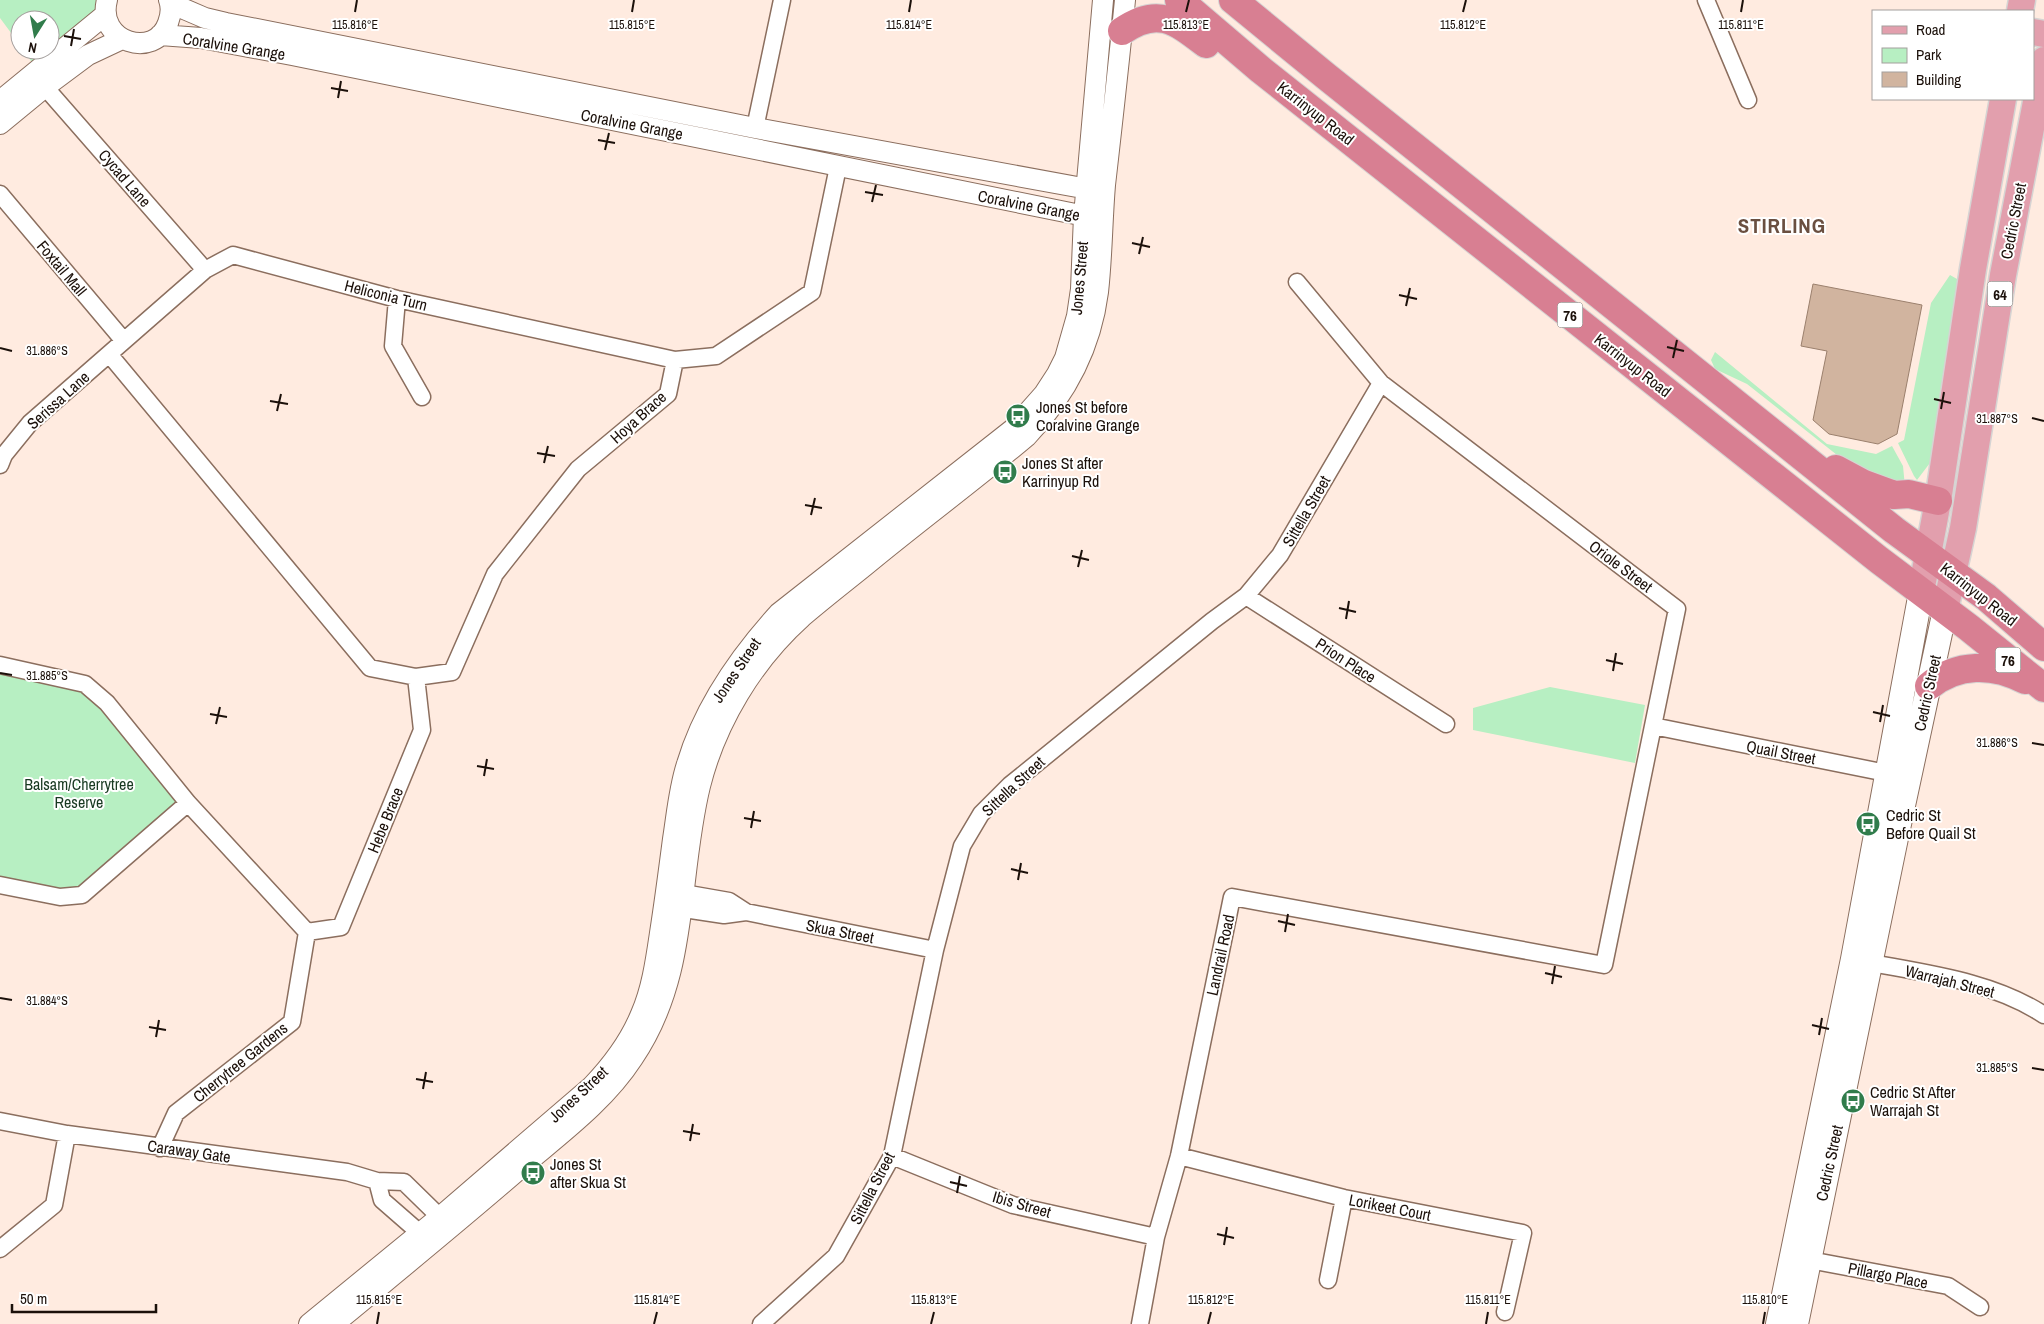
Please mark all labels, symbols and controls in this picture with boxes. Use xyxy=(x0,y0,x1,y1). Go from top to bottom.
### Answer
north arrow xyxy=(10,10,60,60)
legend xyxy=(1872,10,2034,100)
text: 115.816°E xyxy=(332,17,378,33)
text: 115.815°E xyxy=(609,17,655,33)
text: 115.814°E xyxy=(886,17,932,33)
text: 115.813°E xyxy=(1163,17,1209,33)
text: 115.812°E xyxy=(1440,17,1486,33)
text: 115.811°E xyxy=(1718,17,1764,33)
text: Road xyxy=(1916,19,1945,40)
street label: Coralvine Grange xyxy=(181,27,287,65)
text: N xyxy=(27,38,38,57)
text: Park xyxy=(1916,44,1942,65)
text: Building xyxy=(1916,69,1961,90)
street label: Karrinyup Road xyxy=(1273,76,1359,150)
street label: Coralvine Grange xyxy=(579,103,685,145)
street label: Cycad Lane xyxy=(94,144,156,212)
street label: Cedric Street xyxy=(1995,181,2031,261)
street label: Coralvine Grange xyxy=(976,184,1082,226)
district label: STIRLING xyxy=(1738,211,1826,240)
street label: Foxtail Mall xyxy=(32,235,92,301)
street label: Jones Street xyxy=(1065,240,1093,316)
street label: Heliconia Turn xyxy=(342,274,430,316)
road number: 64 xyxy=(1988,282,2012,306)
road number: 76 xyxy=(1558,302,1582,328)
street label: Karrinyup Road xyxy=(1590,328,1676,402)
text: 31.886°S xyxy=(26,343,68,359)
street label: Serissa Lane xyxy=(22,366,94,434)
street label: Hoya Brace xyxy=(605,386,671,448)
place label: Jones St before Coralvine Grange xyxy=(1036,396,1140,436)
bus stop icon: Jones St before Coralvine Grange xyxy=(1005,403,1031,429)
text: 31.887°S xyxy=(1976,411,2018,427)
place label: Jones St after Karrinyup Rd xyxy=(1022,452,1104,492)
bus stop icon: Jones St after Karrinyup Rd xyxy=(992,459,1018,485)
street label: Sittella Street xyxy=(1277,471,1335,551)
street label: Oriole Street xyxy=(1585,535,1658,597)
street label: Karrinyup Road xyxy=(1936,557,2022,631)
street label: Prion Place xyxy=(1312,632,1380,688)
street label: Jones Street xyxy=(706,633,766,707)
road number: 76 xyxy=(1996,648,2020,672)
street label: Cedric Street xyxy=(1908,653,1946,733)
text: 31.885°S xyxy=(26,668,68,684)
street label: Quail Street xyxy=(1745,735,1818,770)
text: 31.886°S xyxy=(1976,735,2018,751)
street label: Sittella Street xyxy=(977,751,1050,821)
park label: Balsam/Cherrytree Reserve xyxy=(24,773,134,813)
street label: Hebe Brace xyxy=(362,784,408,856)
place label: Cedric St Before Quail St xyxy=(1886,804,1976,844)
bus stop icon: Cedric St Before Quail St xyxy=(1855,811,1881,837)
street label: Landrail Road xyxy=(1201,912,1239,998)
street label: Skua Street xyxy=(804,914,876,948)
street label: Warrajah Street xyxy=(1903,959,1997,1003)
text: 31.884°S xyxy=(26,993,68,1009)
street label: Cherrytree Gardens xyxy=(188,1017,292,1107)
text: 31.885°S xyxy=(1976,1060,2018,1076)
street label: Jones Street xyxy=(544,1061,613,1127)
place label: Cedric St After Warrajah St xyxy=(1870,1081,1956,1121)
bus stop icon: Cedric St After Warrajah St xyxy=(1840,1088,1866,1114)
street label: Cedric Street xyxy=(1810,1123,1848,1203)
street label: Caraway Gate xyxy=(146,1134,232,1168)
street label: Sittella Street xyxy=(844,1148,900,1228)
place label: Jones St after Skua St xyxy=(550,1153,626,1193)
bus stop icon: Jones St after Skua St xyxy=(520,1160,546,1186)
street label: Ibis Street xyxy=(990,1185,1054,1223)
street label: Lorikeet Court xyxy=(1347,1188,1433,1226)
street label: Pillargo Place xyxy=(1846,1256,1930,1294)
scale bar xyxy=(12,1282,156,1314)
text: 50 m xyxy=(20,1288,47,1309)
text: 115.815°E xyxy=(356,1292,402,1308)
text: 115.814°E xyxy=(634,1292,680,1308)
text: 115.813°E xyxy=(911,1292,957,1308)
text: 115.812°E xyxy=(1188,1292,1234,1308)
text: 115.811°E xyxy=(1465,1292,1511,1308)
text: 115.810°E xyxy=(1742,1292,1788,1308)

